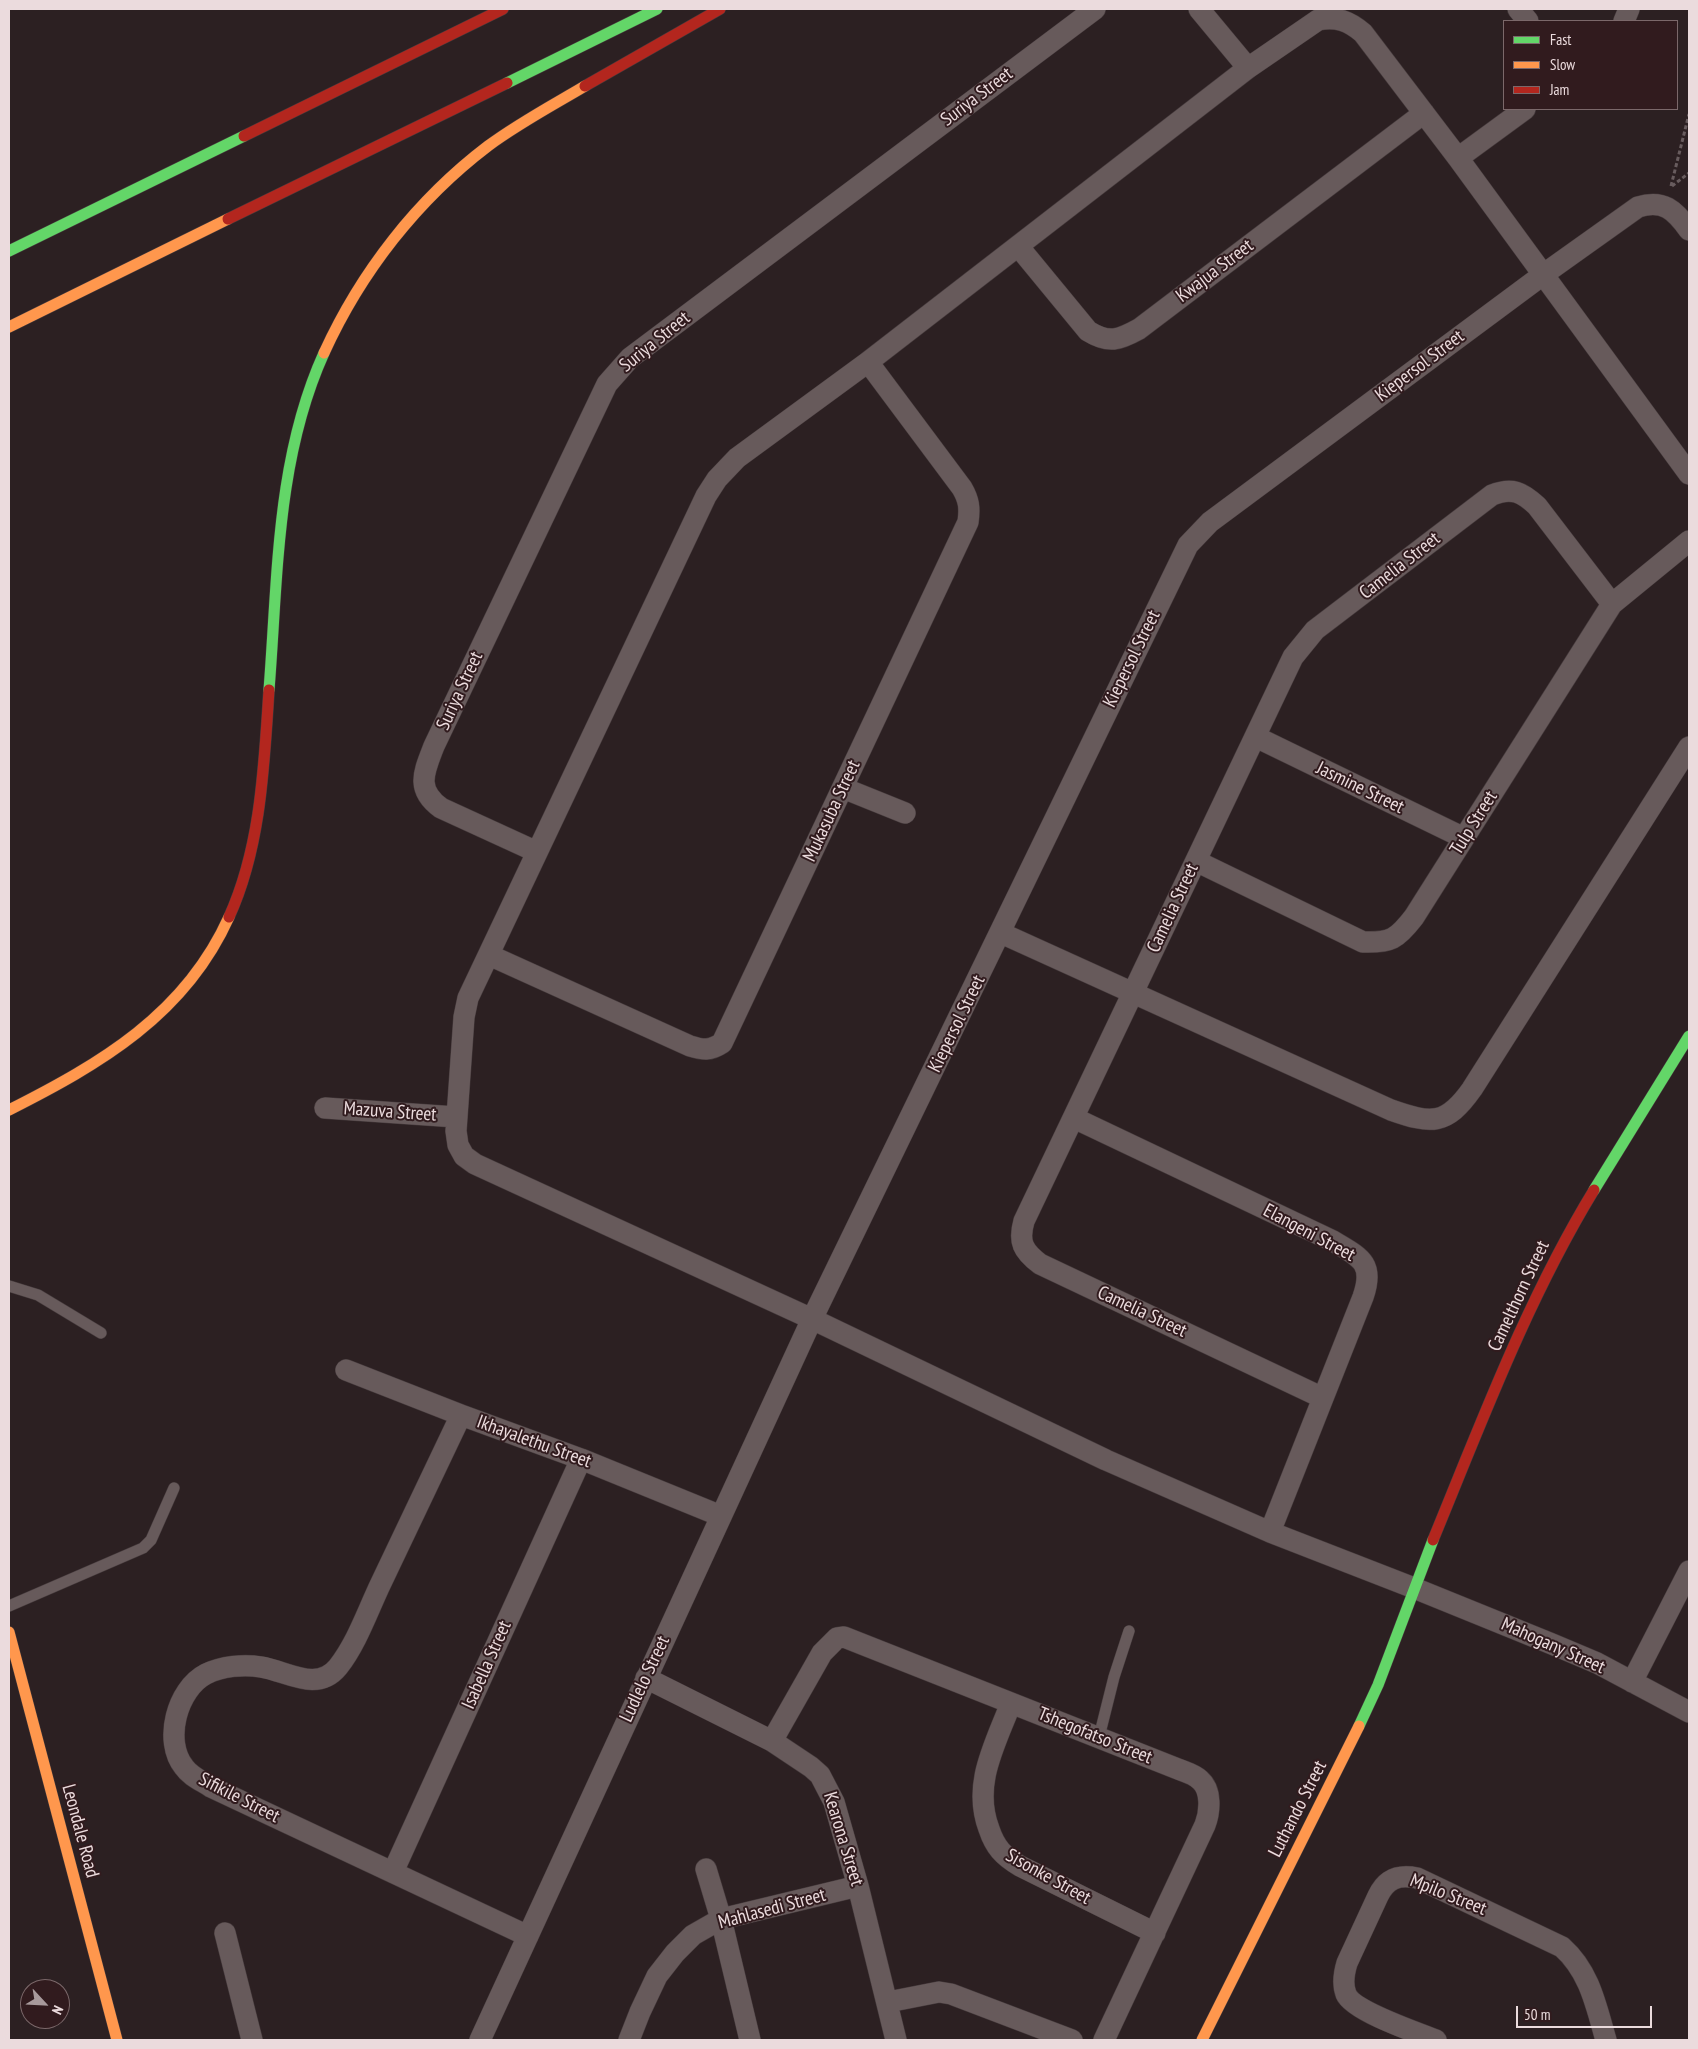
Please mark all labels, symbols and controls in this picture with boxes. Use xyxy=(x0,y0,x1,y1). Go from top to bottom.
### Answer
legend xyxy=(1503,20,1678,110)
text: Fast xyxy=(1550,30,1571,49)
text: Slow xyxy=(1550,55,1575,74)
street label: Suriya Street xyxy=(937,63,1017,131)
text: Jam xyxy=(1550,80,1569,99)
street label: Kwajua Street xyxy=(1172,235,1258,307)
street label: Suriya Street xyxy=(615,307,695,377)
street label: Kiepersol Street xyxy=(1371,325,1469,407)
street label: Camelia Street xyxy=(1355,528,1445,604)
street label: Kiepersol Street xyxy=(1099,607,1165,711)
street label: Suriya Street xyxy=(432,648,488,734)
street label: Mukasuba Street xyxy=(799,757,865,865)
street label: Jasmine Street xyxy=(1312,757,1408,819)
street label: Tulp Street xyxy=(1445,787,1503,859)
street label: Camelia Street xyxy=(1142,860,1204,956)
street label: Kiepersol Street xyxy=(924,972,990,1076)
street label: Mazuva Street xyxy=(343,1097,437,1127)
street label: Elangeni Street xyxy=(1259,1199,1359,1267)
street label: Camelthorn Street xyxy=(1483,1237,1555,1355)
street label: Camelia Street xyxy=(1094,1281,1190,1343)
street label: Ikhayalethu Street xyxy=(474,1411,594,1473)
street label: Mahogany Street xyxy=(1498,1613,1608,1679)
street label: Isabella Street xyxy=(457,1617,517,1713)
street label: Ludlelo Street xyxy=(615,1632,675,1726)
street label: Tshegofatso Street xyxy=(1035,1703,1155,1769)
street label: Luthando Street xyxy=(1264,1757,1332,1861)
street label: Sifikile Street xyxy=(195,1768,283,1828)
street label: Leondale Road xyxy=(57,1782,103,1880)
street label: Kearona Street xyxy=(818,1789,868,1889)
street label: Sisonke Street xyxy=(1002,1844,1094,1910)
street label: Mpilo Street xyxy=(1406,1869,1490,1921)
street label: Mahlasedi Street xyxy=(716,1884,828,1934)
north arrow xyxy=(20,1979,70,2029)
scale bar xyxy=(1518,1996,1654,2028)
text: N xyxy=(48,2003,67,2017)
text: 50 m xyxy=(1524,2005,1550,2024)

